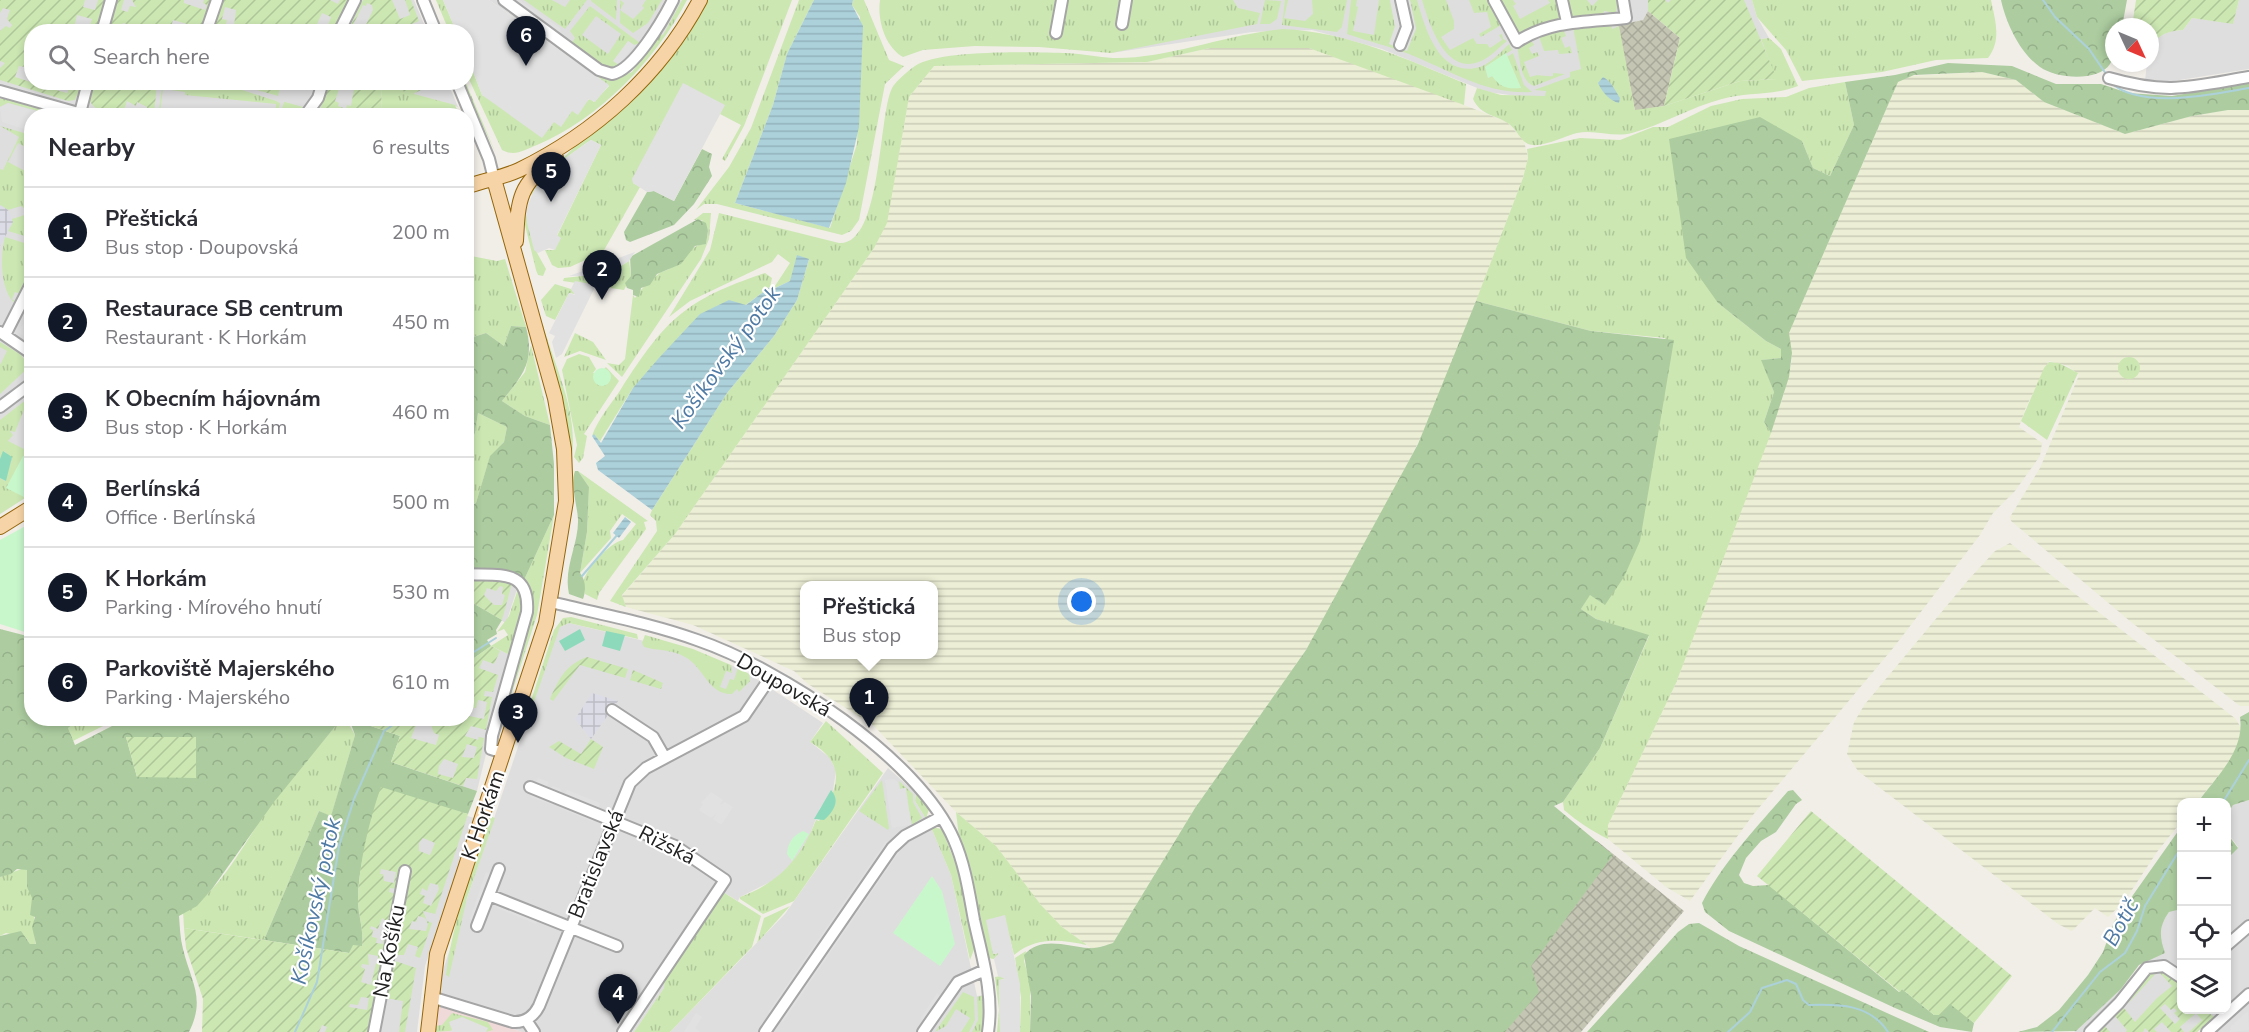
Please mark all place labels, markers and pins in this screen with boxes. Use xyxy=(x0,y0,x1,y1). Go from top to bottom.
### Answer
pin: 6 xyxy=(506,16,546,66)
pin: 5 xyxy=(532,152,570,202)
pin: 2 xyxy=(582,250,622,300)
pin: 1 xyxy=(850,678,888,728)
pin: 3 xyxy=(498,694,538,743)
pin: 4 xyxy=(598,974,638,1024)

